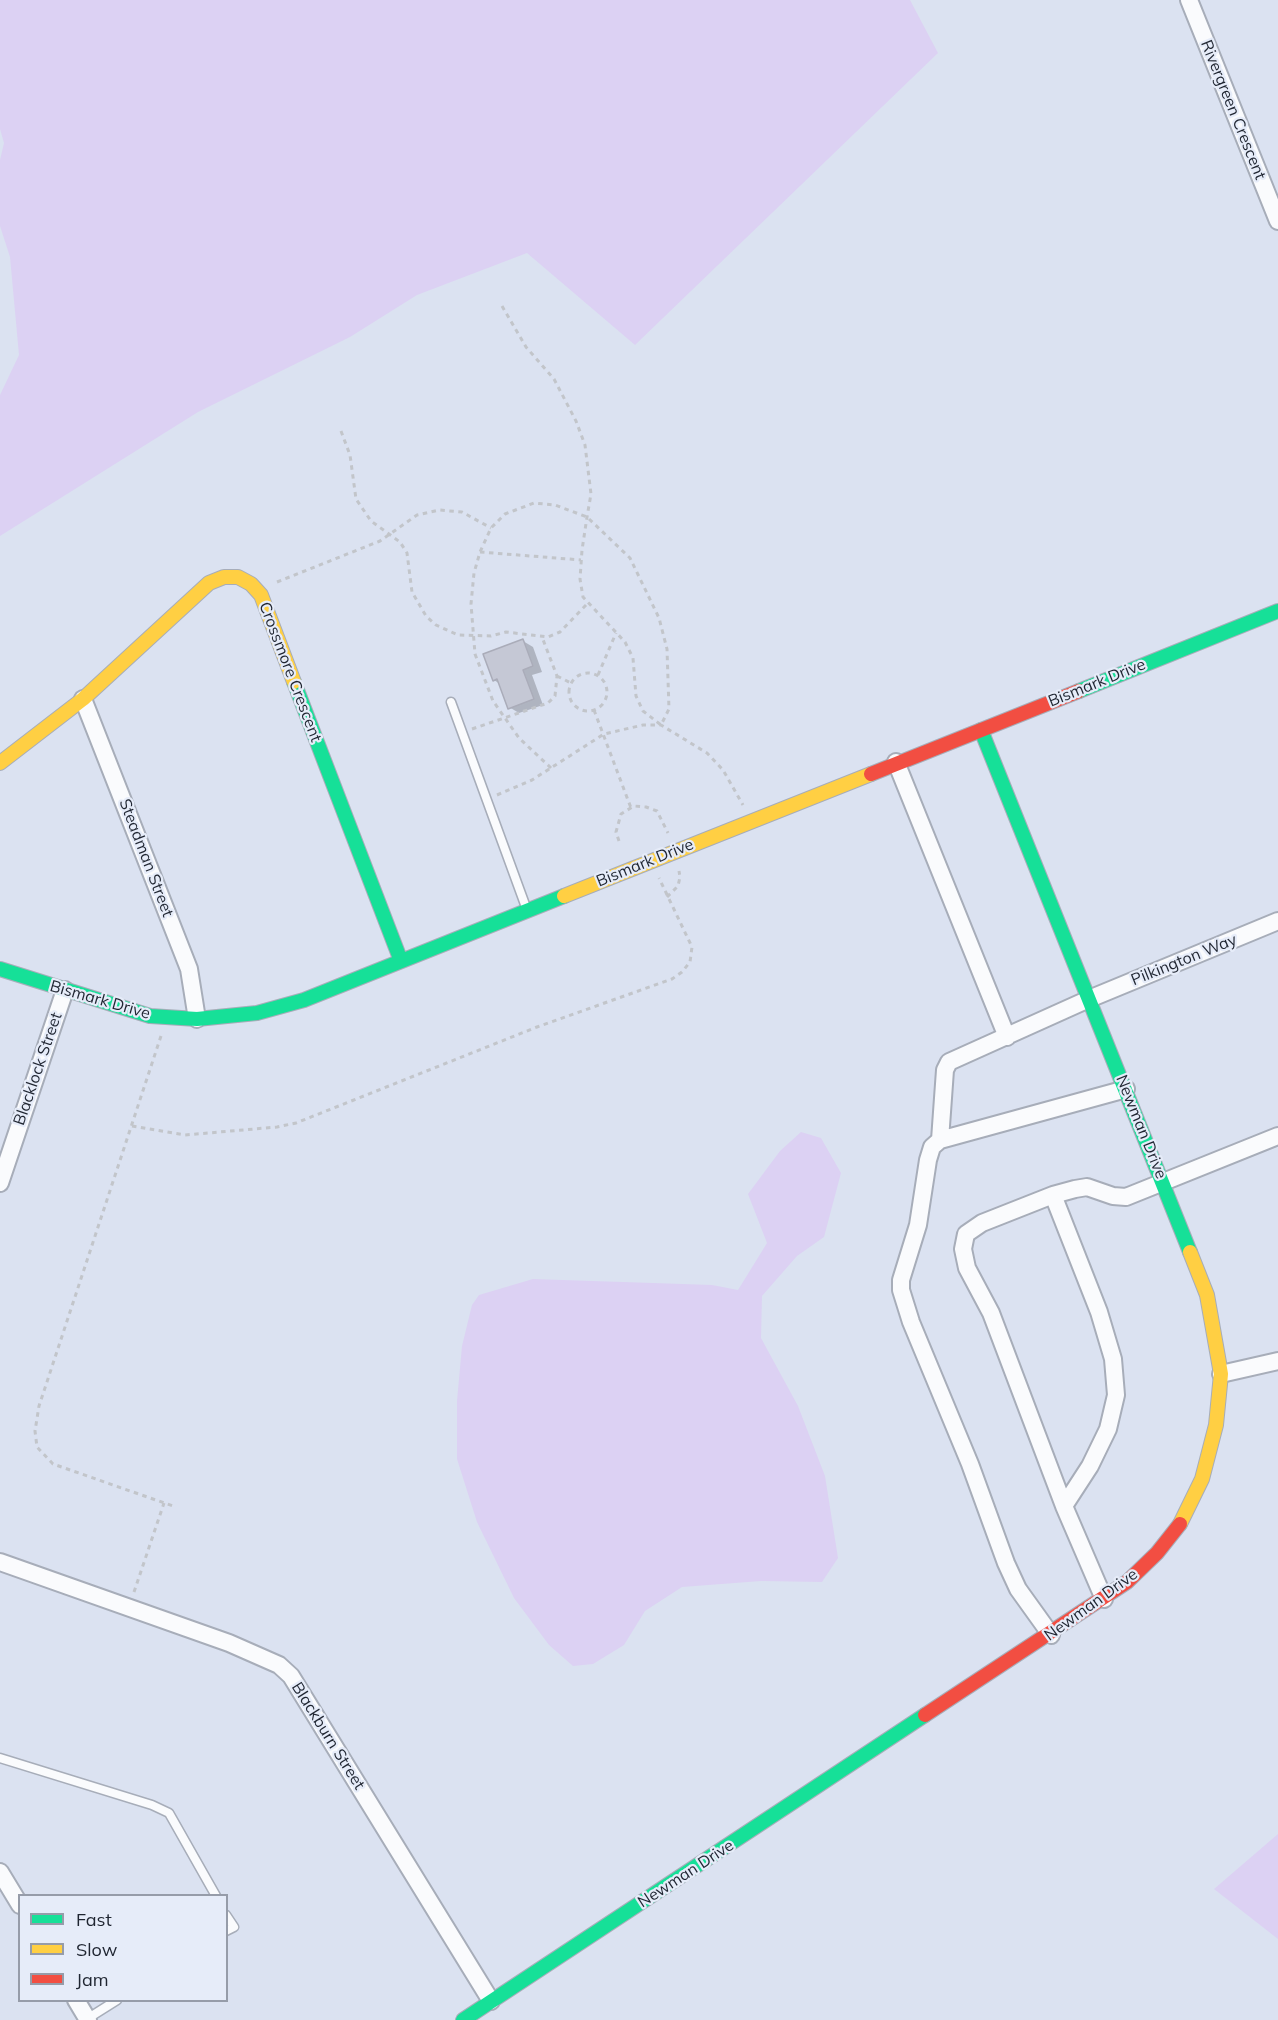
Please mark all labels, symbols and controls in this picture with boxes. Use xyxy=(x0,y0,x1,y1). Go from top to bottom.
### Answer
street label: Rivergreen Crescent xyxy=(1196,37,1270,183)
street label: Crossmore Crescent xyxy=(254,599,326,745)
street label: Bismark Drive xyxy=(1046,655,1148,711)
street label: Steadman Street xyxy=(115,796,177,920)
street label: Bismark Drive xyxy=(594,835,696,891)
street label: Pilkington Way xyxy=(1128,930,1240,990)
street label: Bismark Drive xyxy=(48,977,152,1023)
street label: Blacklock Street xyxy=(10,1010,66,1128)
street label: Newman Drive xyxy=(1111,1072,1171,1182)
street label: Newman Drive xyxy=(1041,1565,1141,1645)
street label: Blackburn Street xyxy=(287,1679,369,1793)
street label: Newman Drive xyxy=(635,1836,737,1912)
legend xyxy=(18,1894,228,2002)
text: Fast xyxy=(76,1908,112,1931)
text: Slow xyxy=(76,1938,117,1961)
text: Jam xyxy=(76,1968,109,1991)

